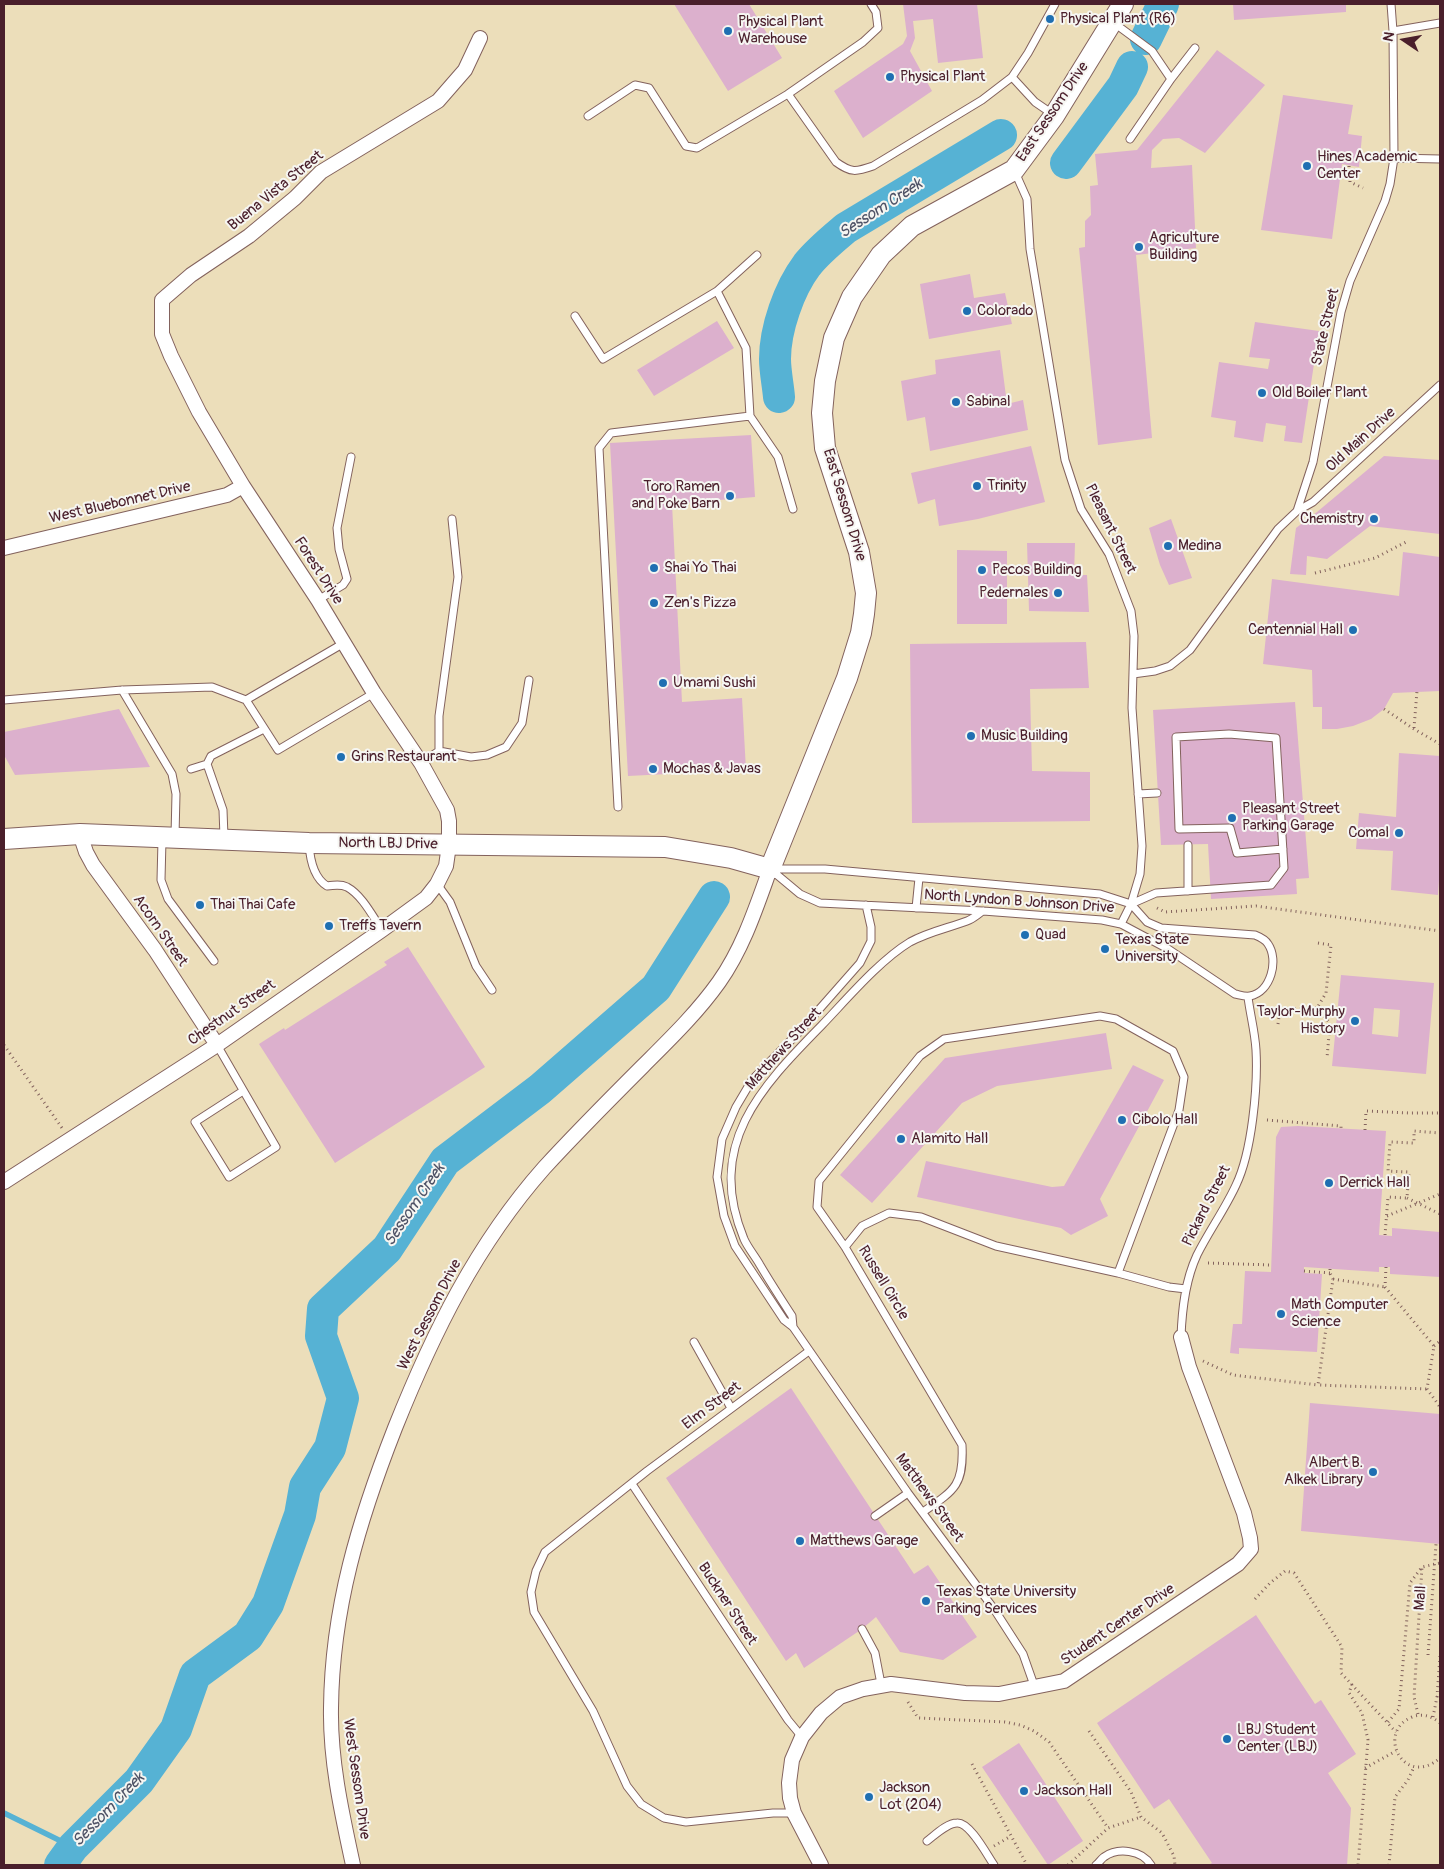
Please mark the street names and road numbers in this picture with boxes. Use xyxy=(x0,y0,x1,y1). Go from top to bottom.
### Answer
street label: East Sessom Drive xyxy=(1013,59,1093,165)
street label: Buena Vista Street xyxy=(225,147,327,235)
street label: State Street xyxy=(1308,287,1344,367)
street label: Old Main Drive xyxy=(1322,404,1400,476)
street label: East Sessom Drive xyxy=(818,447,870,563)
street label: West Bluebonnet Drive xyxy=(48,478,192,528)
street label: Pleasant Street xyxy=(1080,481,1140,577)
street label: Forest Drive xyxy=(290,534,346,608)
street label: North LBJ Drive xyxy=(338,834,438,854)
street label: North Lyndon B Johnson Drive xyxy=(923,886,1115,918)
street label: Acorn Street xyxy=(129,892,191,970)
street label: Chestnut Street xyxy=(185,976,279,1050)
street label: Matthews Street xyxy=(742,1004,826,1094)
street label: Pickard Street xyxy=(1179,1163,1235,1249)
street label: Russell Circle xyxy=(854,1243,912,1323)
street label: West Sessom Drive xyxy=(394,1257,466,1373)
street label: Elm Street xyxy=(679,1378,745,1434)
street label: Matthews Street xyxy=(891,1450,967,1546)
street label: Buckner Street xyxy=(694,1559,760,1649)
street label: Student Center Drive xyxy=(1058,1580,1178,1670)
street label: Mall xyxy=(1411,1585,1431,1611)
street label: West Sessom Drive xyxy=(339,1717,373,1841)

